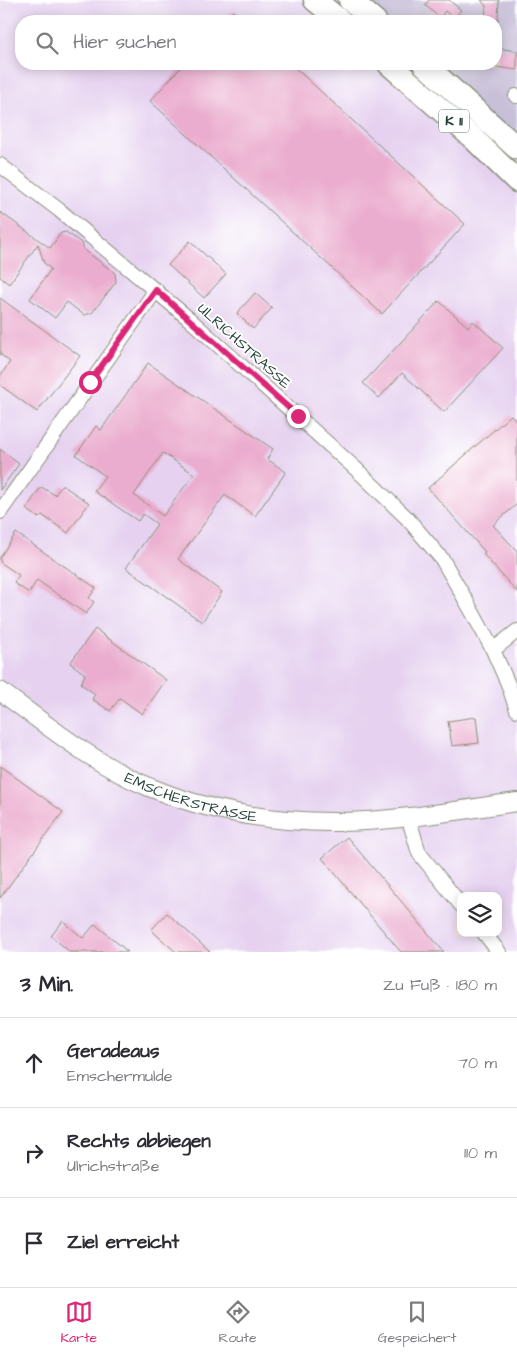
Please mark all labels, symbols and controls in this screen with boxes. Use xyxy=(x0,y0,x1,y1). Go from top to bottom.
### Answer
search box xyxy=(15,15,502,70)
icon: search xyxy=(33,29,61,57)
text: Hier suchen xyxy=(73,29,176,56)
road number: K 11 xyxy=(439,110,469,132)
street label: ULRICHSTRASSE xyxy=(193,298,295,394)
route start xyxy=(79,371,102,394)
route end xyxy=(287,405,310,428)
street label: EMSCHERSTRASSE xyxy=(121,767,259,827)
map controls xyxy=(457,892,502,937)
button: layers xyxy=(457,892,502,937)
text: 3 Min. xyxy=(20,970,73,999)
text: Zu Fuß · 180 m xyxy=(383,974,497,996)
text: Geradeaus xyxy=(67,1038,159,1065)
icon: ahead xyxy=(20,1049,48,1077)
text: 70 m xyxy=(458,1052,497,1074)
text: Emschermulde xyxy=(67,1065,172,1087)
text: Rechts abbiegen xyxy=(67,1128,211,1155)
icon: right xyxy=(20,1139,48,1167)
text: 110 m xyxy=(464,1142,497,1164)
text: Ulrichstraße xyxy=(67,1155,159,1177)
icon: arrive xyxy=(20,1229,48,1257)
text: Ziel erreicht xyxy=(67,1229,179,1256)
tab: Karte xyxy=(61,1298,97,1348)
tab: Route xyxy=(218,1298,257,1348)
tab: Gespeichert xyxy=(378,1298,456,1348)

